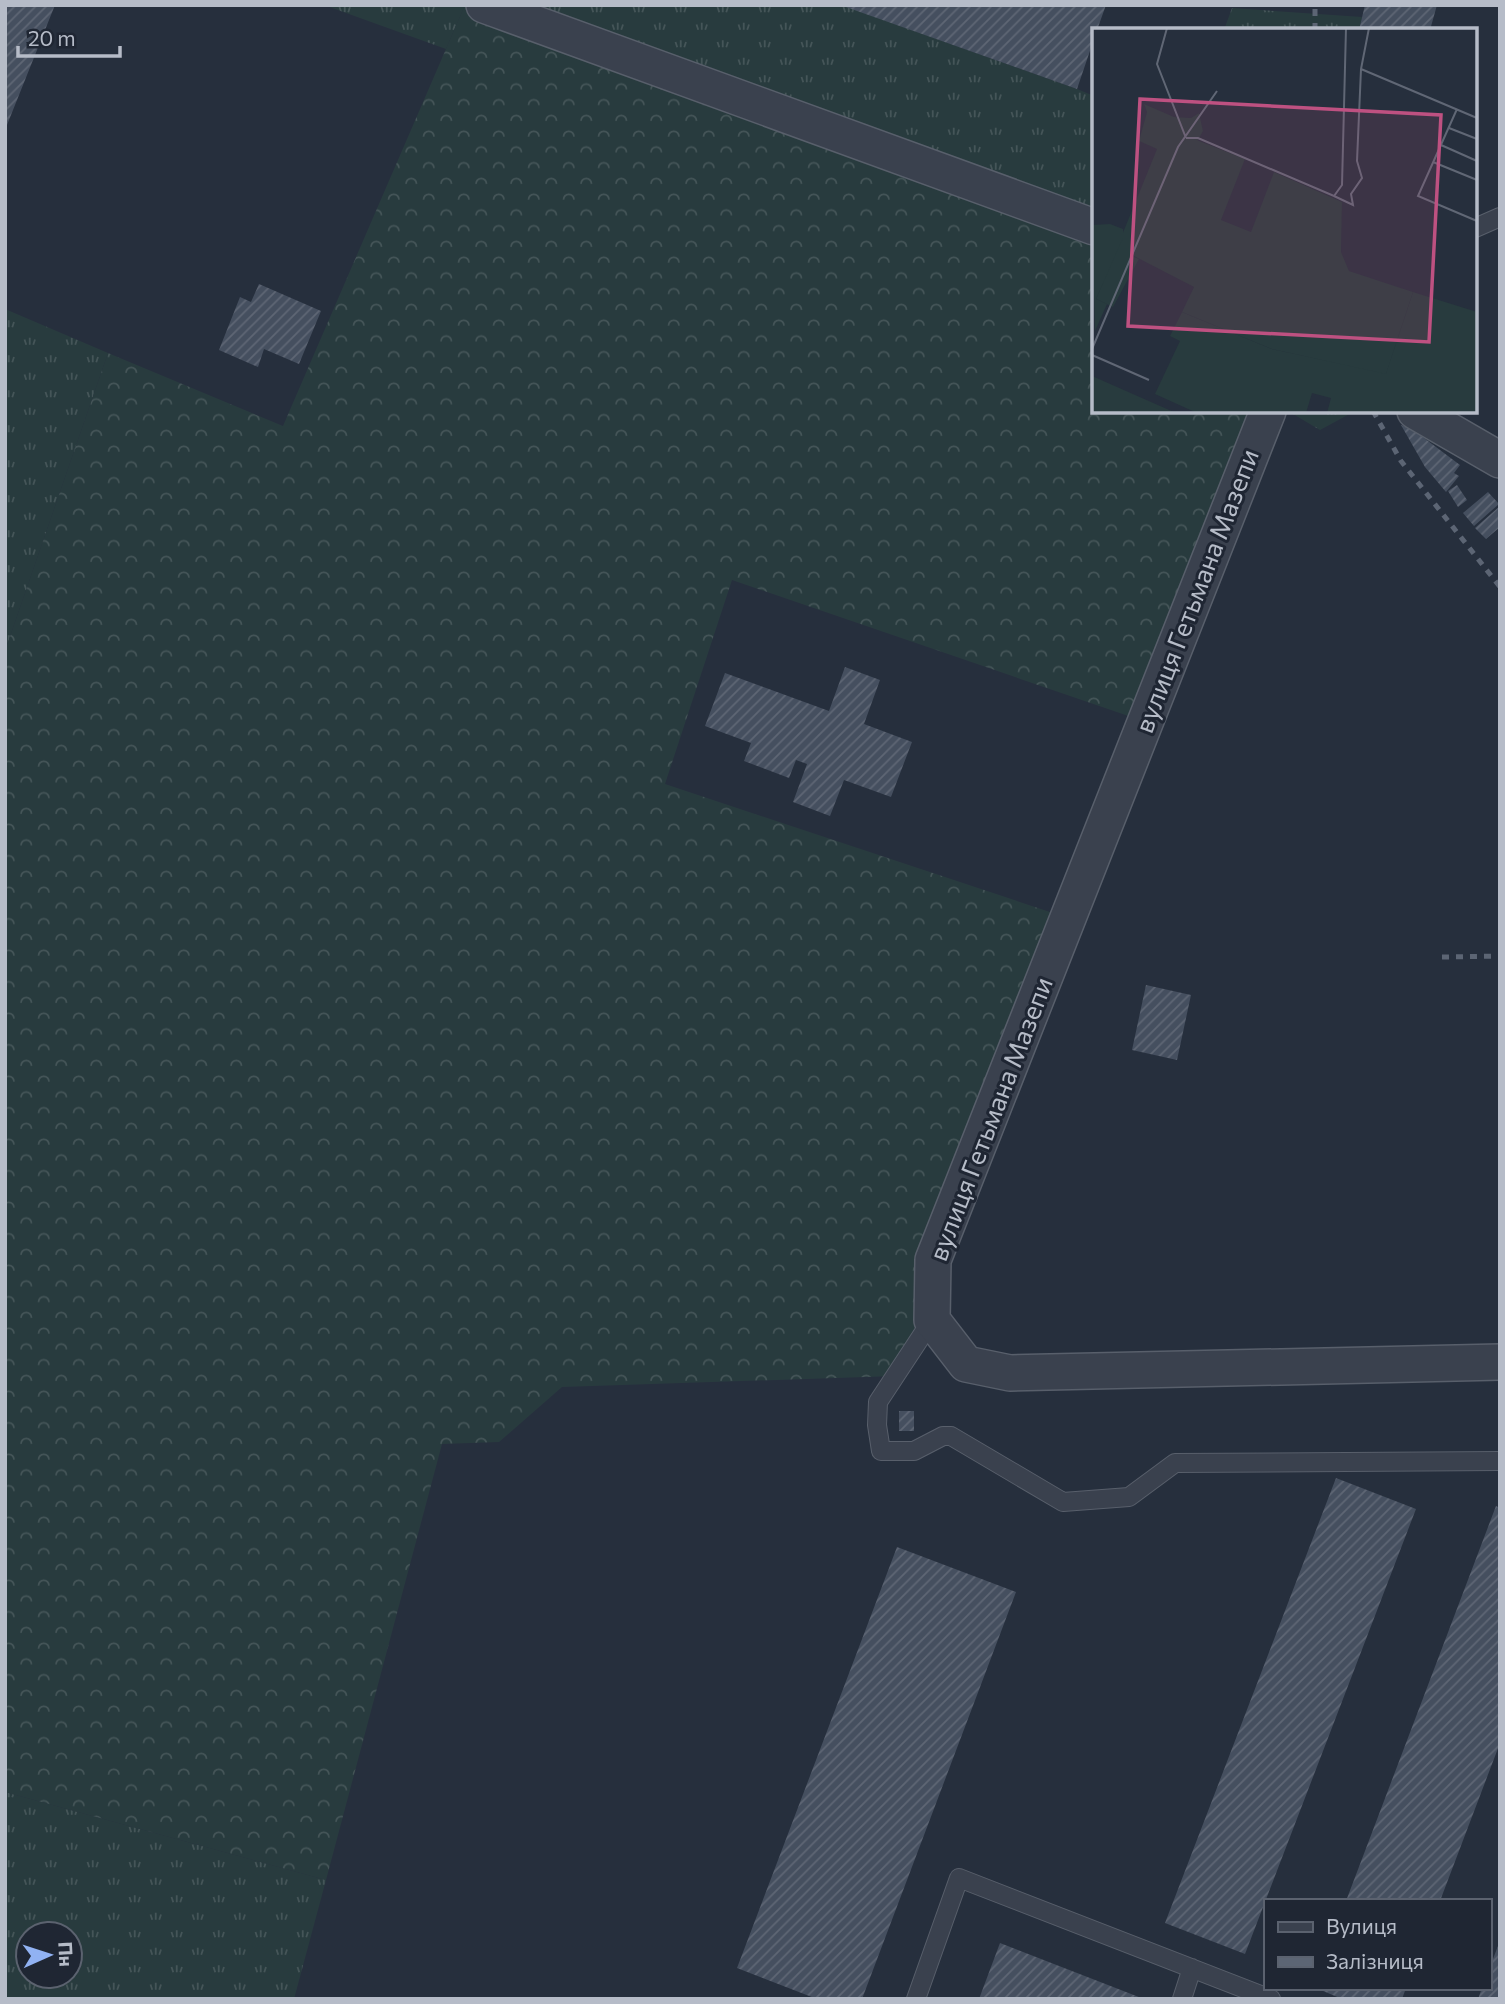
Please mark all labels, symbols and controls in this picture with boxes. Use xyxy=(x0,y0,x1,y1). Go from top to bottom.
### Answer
scale bar xyxy=(18,14,119,58)
text: 20 m xyxy=(28,25,76,50)
inset map xyxy=(1092,28,1477,413)
street label: вулиця Гетьмана Мазепи xyxy=(1127,444,1264,737)
street label: вулиця Гетьмана Мазепи xyxy=(921,972,1058,1265)
legend xyxy=(1264,1899,1491,1990)
text: Вулиця xyxy=(1326,1913,1397,1938)
north arrow xyxy=(14,1920,84,1990)
text: Пн xyxy=(54,1941,79,1967)
text: Залізниця xyxy=(1326,1948,1424,1973)

